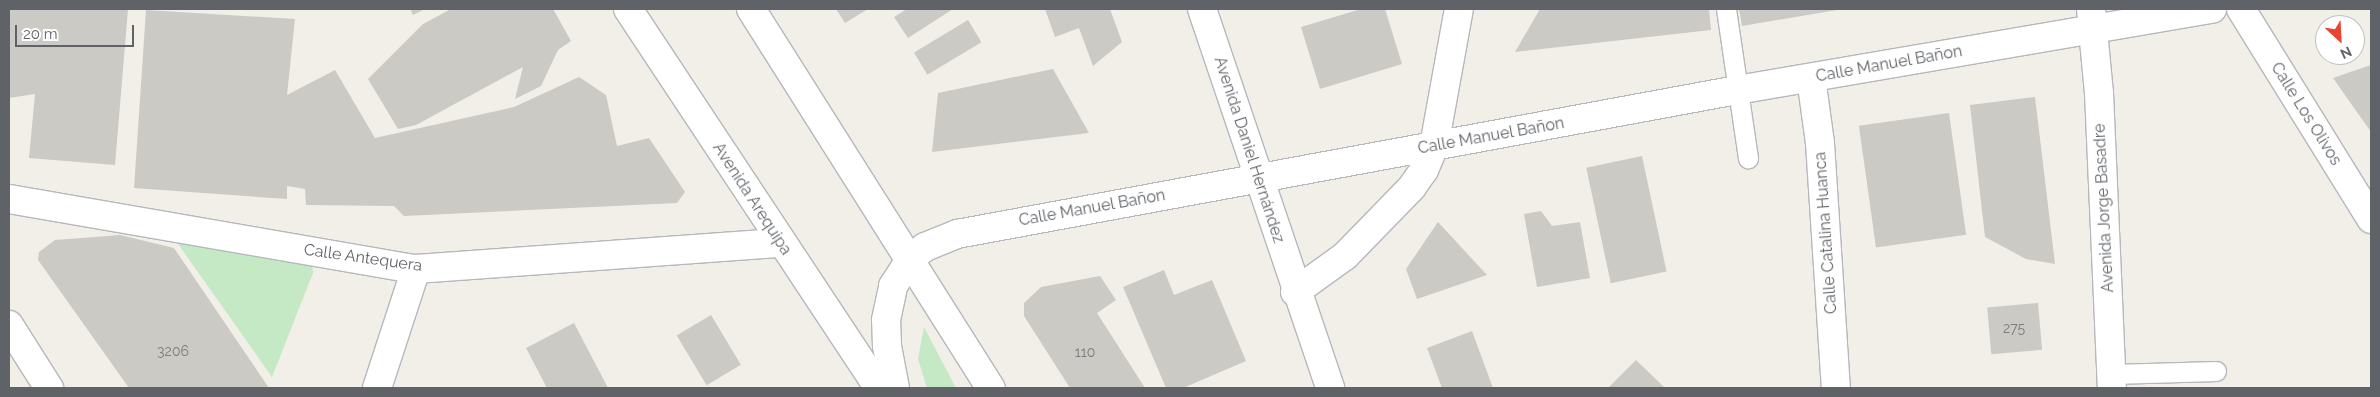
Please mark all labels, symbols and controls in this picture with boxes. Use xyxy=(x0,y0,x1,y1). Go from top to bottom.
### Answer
scale bar xyxy=(18,15,136,47)
north arrow xyxy=(2315,15,2365,65)
text: 20 m xyxy=(23,25,58,43)
street label: Calle Manuel Bañon xyxy=(1814,42,1964,86)
text: N xyxy=(2338,43,2354,62)
street label: Avenida Daniel Hernández xyxy=(1210,54,1288,246)
street label: Calle Los Olivos xyxy=(2267,59,2345,169)
street label: Calle Manuel Bañon xyxy=(1416,114,1566,158)
street label: Avenida Jorge Basadre xyxy=(2090,123,2118,293)
street label: Avenida Arequipa xyxy=(708,139,796,259)
street label: Calle Catalina Huanca xyxy=(1811,151,1841,315)
street label: Calle Manuel Bañon xyxy=(1017,186,1167,230)
street label: Calle Antequera xyxy=(302,240,424,276)
house number: 275 xyxy=(2003,320,2025,336)
house number: 3206 xyxy=(157,343,189,359)
house number: 110 xyxy=(1075,344,1095,360)

